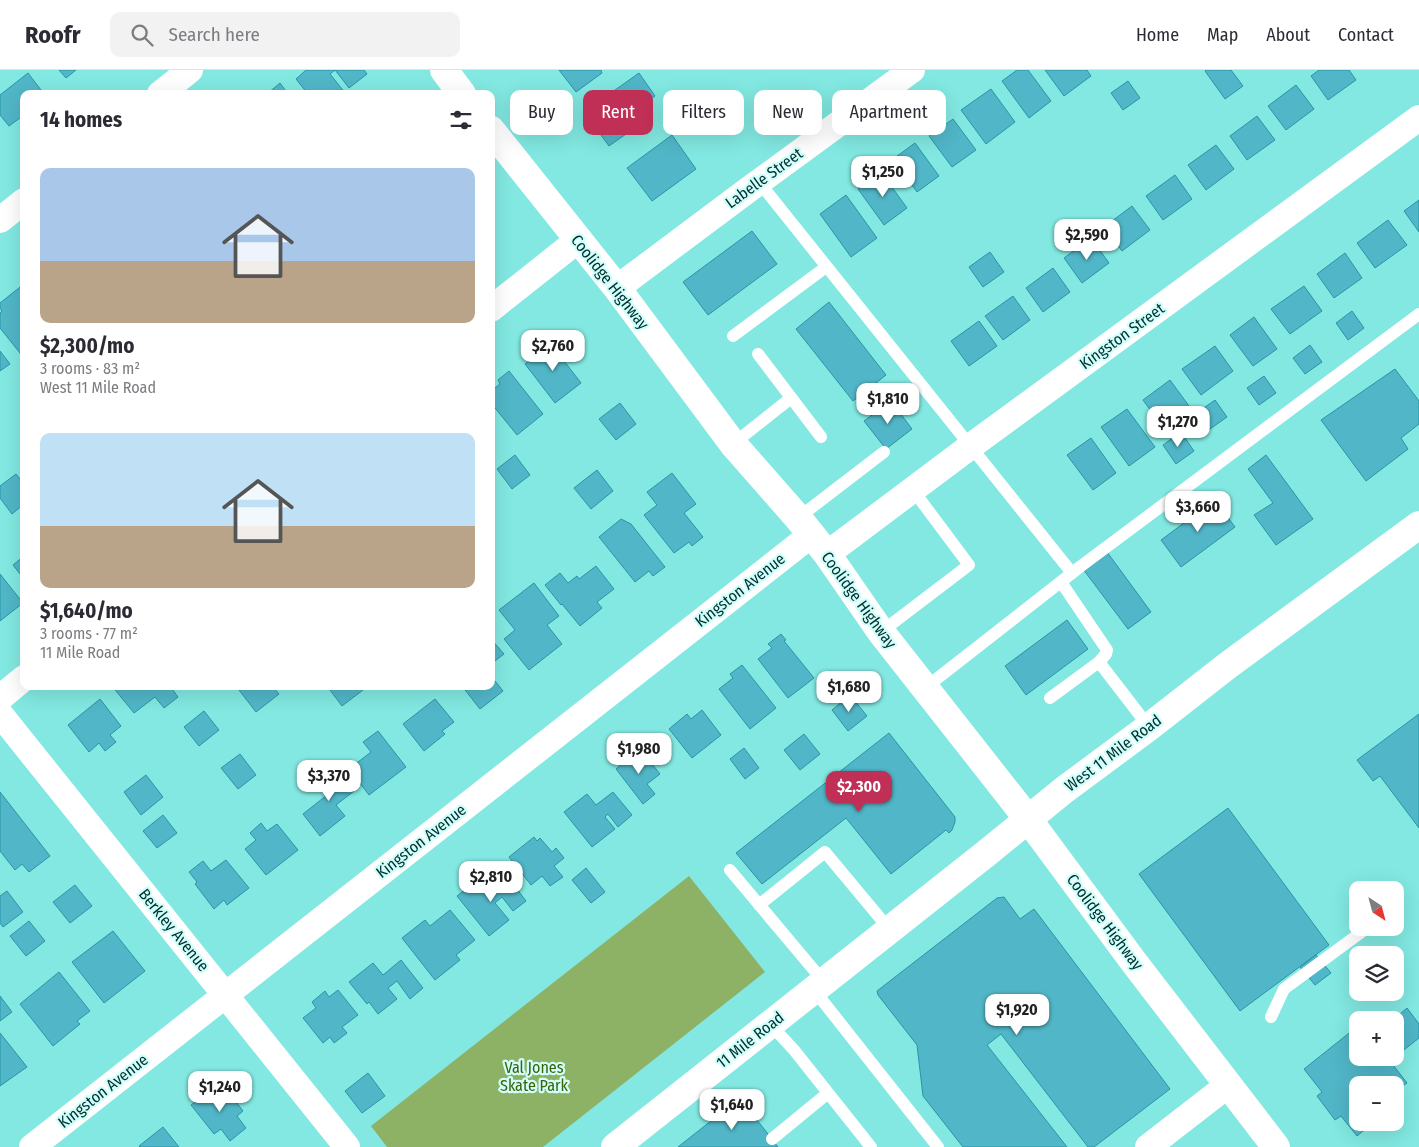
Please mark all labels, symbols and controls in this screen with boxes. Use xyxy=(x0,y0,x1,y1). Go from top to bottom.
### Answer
search box xyxy=(110,12,460,57)
text: Roofr xyxy=(25,21,80,49)
icon: search xyxy=(128,21,156,49)
text: Search here xyxy=(168,23,260,46)
text: Home xyxy=(1136,24,1179,46)
text: Map xyxy=(1207,24,1238,46)
text: About xyxy=(1266,24,1310,46)
text: Contact xyxy=(1338,24,1394,46)
chip: Buy xyxy=(510,90,573,135)
chip: Rent xyxy=(583,90,653,135)
chip: Filters xyxy=(663,90,744,135)
chip: New xyxy=(754,90,822,135)
chip: Apartment xyxy=(832,90,946,135)
icon: filters xyxy=(447,106,475,134)
text: 14 homes xyxy=(40,107,122,133)
street label: Labelle Street xyxy=(722,143,807,212)
pin: $1,250 xyxy=(842,156,924,198)
text: $1,250 xyxy=(862,162,904,181)
icon: home xyxy=(213,201,303,291)
pin: $2,590 xyxy=(1046,218,1128,261)
text: $2,590 xyxy=(1065,225,1109,244)
street label: Coolidge Highway xyxy=(567,231,653,334)
street label: Kingston Street xyxy=(1076,298,1169,373)
pin: $2,760 xyxy=(512,330,594,372)
text: $2,300/mo xyxy=(40,333,134,359)
text: $2,760 xyxy=(532,336,574,355)
text: 3 rooms · 83 m² xyxy=(40,359,140,378)
text: West 11 Mile Road xyxy=(40,378,156,397)
pin: $1,810 xyxy=(847,382,929,425)
text: $1,810 xyxy=(867,389,909,408)
pin: $1,270 xyxy=(1137,406,1219,448)
text: $1,270 xyxy=(1158,412,1198,431)
icon: home xyxy=(213,466,303,556)
pin: $3,660 xyxy=(1157,490,1239,533)
text: $3,660 xyxy=(1176,497,1220,516)
street label: Coolidge Highway xyxy=(817,548,901,653)
street label: Kingston Avenue xyxy=(691,549,789,631)
text: $1,640/mo xyxy=(40,598,133,624)
text: 3 rooms · 77 m² xyxy=(40,624,138,643)
text: 11 Mile Road xyxy=(40,643,120,662)
pin: $1,680 xyxy=(808,670,890,713)
text: $1,680 xyxy=(827,677,871,696)
street label: West 11 Mile Road xyxy=(1061,711,1165,795)
pin: $1,980 xyxy=(598,732,680,775)
text: $1,980 xyxy=(618,739,660,758)
pin: $3,370 xyxy=(288,760,370,802)
text: $3,370 xyxy=(308,766,350,785)
pin: $2,300 xyxy=(818,770,900,813)
text: $2,300 xyxy=(837,777,881,796)
street label: Kingston Avenue xyxy=(372,800,470,882)
pin: $2,810 xyxy=(450,860,532,903)
text: $2,810 xyxy=(470,867,512,886)
street label: Coolidge Highway xyxy=(1063,870,1148,974)
north arrow xyxy=(1349,881,1404,936)
map controls xyxy=(1349,881,1404,1131)
street label: Berkley Avenue xyxy=(135,885,213,975)
button: layers xyxy=(1349,946,1404,1001)
pin: $1,920 xyxy=(976,994,1058,1036)
text: $1,920 xyxy=(996,1000,1038,1019)
street label: 11 Mile Road xyxy=(712,1008,788,1072)
button: + xyxy=(1349,1011,1404,1066)
street label: Kingston Avenue xyxy=(54,1050,152,1132)
park label: Val Jones Skate Park xyxy=(500,1058,569,1095)
pin: $1,240 xyxy=(179,1070,261,1113)
button: − xyxy=(1349,1076,1404,1131)
text: $1,240 xyxy=(199,1077,241,1096)
pin: $1,640 xyxy=(691,1088,773,1131)
text: $1,640 xyxy=(711,1095,753,1114)

